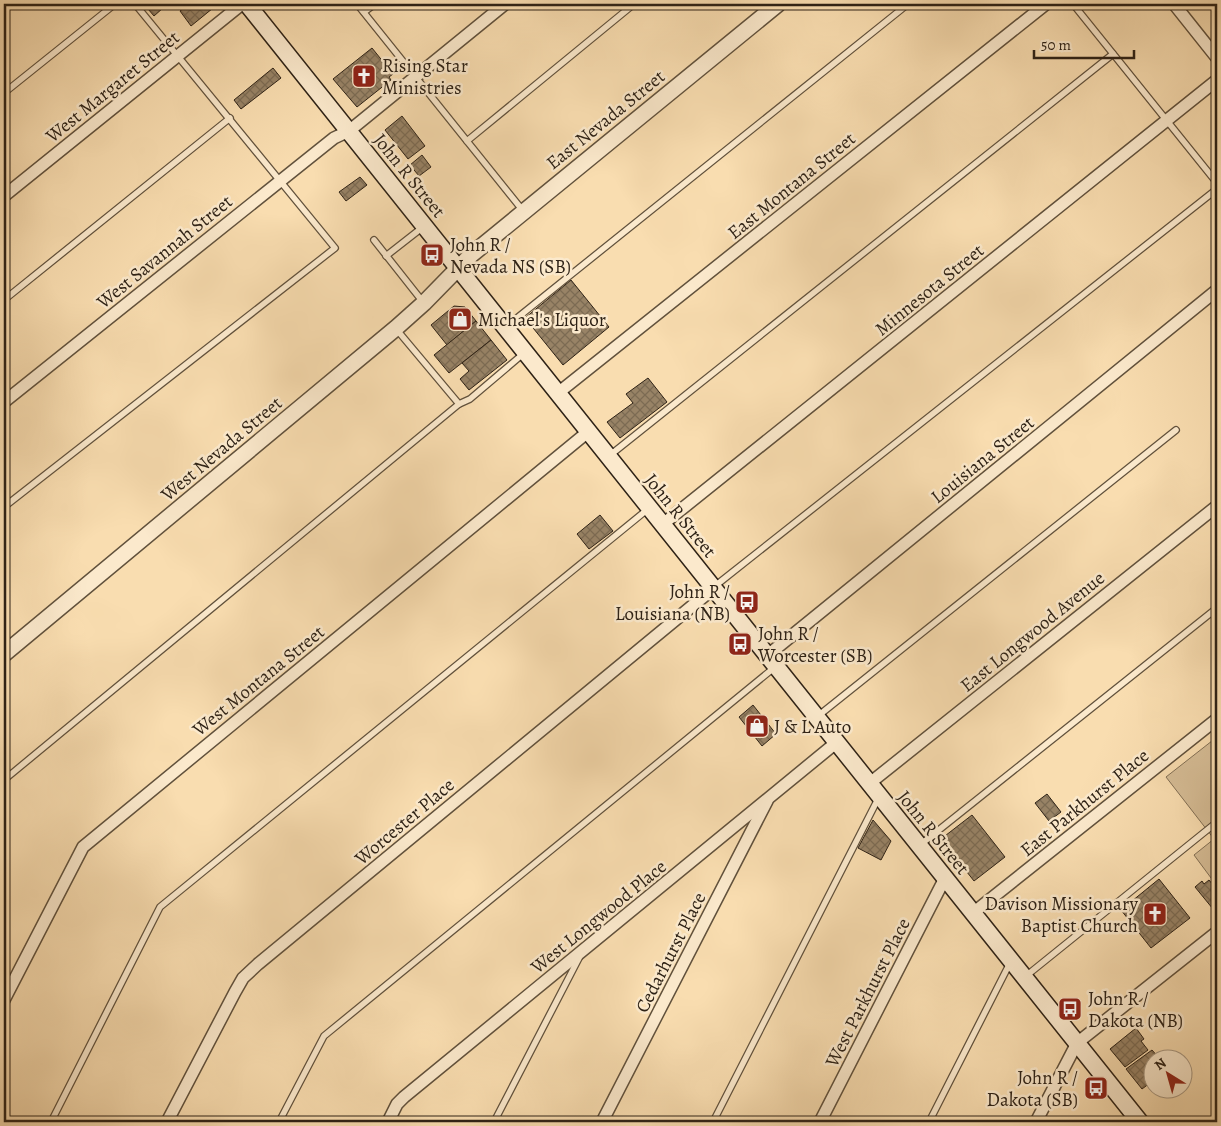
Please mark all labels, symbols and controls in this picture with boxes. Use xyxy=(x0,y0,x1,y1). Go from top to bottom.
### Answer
street label: West Margaret Street xyxy=(40,25,185,149)
scale bar xyxy=(1034,28,1134,60)
text: 50 m xyxy=(1041,35,1071,55)
place label: Rising Star Ministries xyxy=(382,53,468,101)
church icon: Rising Star Ministries xyxy=(351,63,377,89)
street label: East Nevada Street xyxy=(541,64,670,176)
street label: East Montana Street xyxy=(722,126,861,246)
street label: John R Street xyxy=(367,128,451,223)
street label: West Savannah Street xyxy=(90,189,238,315)
place label: John R / Nevada NS (SB) xyxy=(450,232,571,280)
street label: Minnesota Street xyxy=(870,238,990,342)
bus stop icon: John R / Nevada NS (SB) xyxy=(419,242,445,268)
shop icon: Michael's Liquor xyxy=(447,306,473,332)
place label: Michael's Liquor xyxy=(478,307,606,333)
street label: West Nevada Street xyxy=(155,390,288,508)
street label: Louisiana Street xyxy=(925,410,1040,510)
street label: John R Street xyxy=(638,468,722,563)
street label: East Longwood Avenue xyxy=(955,565,1110,698)
place label: John R / Louisiana (NB) xyxy=(615,579,730,627)
bus stop icon: John R / Louisiana (NB) xyxy=(734,589,760,615)
street label: West Montana Street xyxy=(186,619,330,743)
place label: John R / Worcester (SB) xyxy=(757,621,872,669)
bus stop icon: John R / Worcester (SB) xyxy=(727,631,753,657)
shop icon: J & L Auto xyxy=(744,713,770,739)
place label: J & L Auto xyxy=(774,714,851,740)
street label: East Parkhurst Place xyxy=(1015,743,1154,863)
street label: Worcester Place xyxy=(348,772,460,872)
street label: John R Street xyxy=(891,785,975,880)
street label: West Longwood Place xyxy=(525,854,672,980)
street label: Cedarhurst Place xyxy=(629,888,712,1017)
place label: Davison Missionary Baptist Church xyxy=(984,891,1139,939)
church icon: Davison Missionary Baptist Church xyxy=(1142,901,1168,927)
street label: West Parkhurst Place xyxy=(819,914,917,1072)
place label: John R / Dakota (NB) xyxy=(1088,986,1183,1034)
bus stop icon: John R / Dakota (NB) xyxy=(1057,996,1083,1022)
north arrow xyxy=(1144,1048,1194,1098)
text: N xyxy=(1151,1053,1170,1075)
place label: John R / Dakota (SB) xyxy=(987,1065,1078,1113)
bus stop icon: John R / Dakota (SB) xyxy=(1083,1075,1109,1101)

